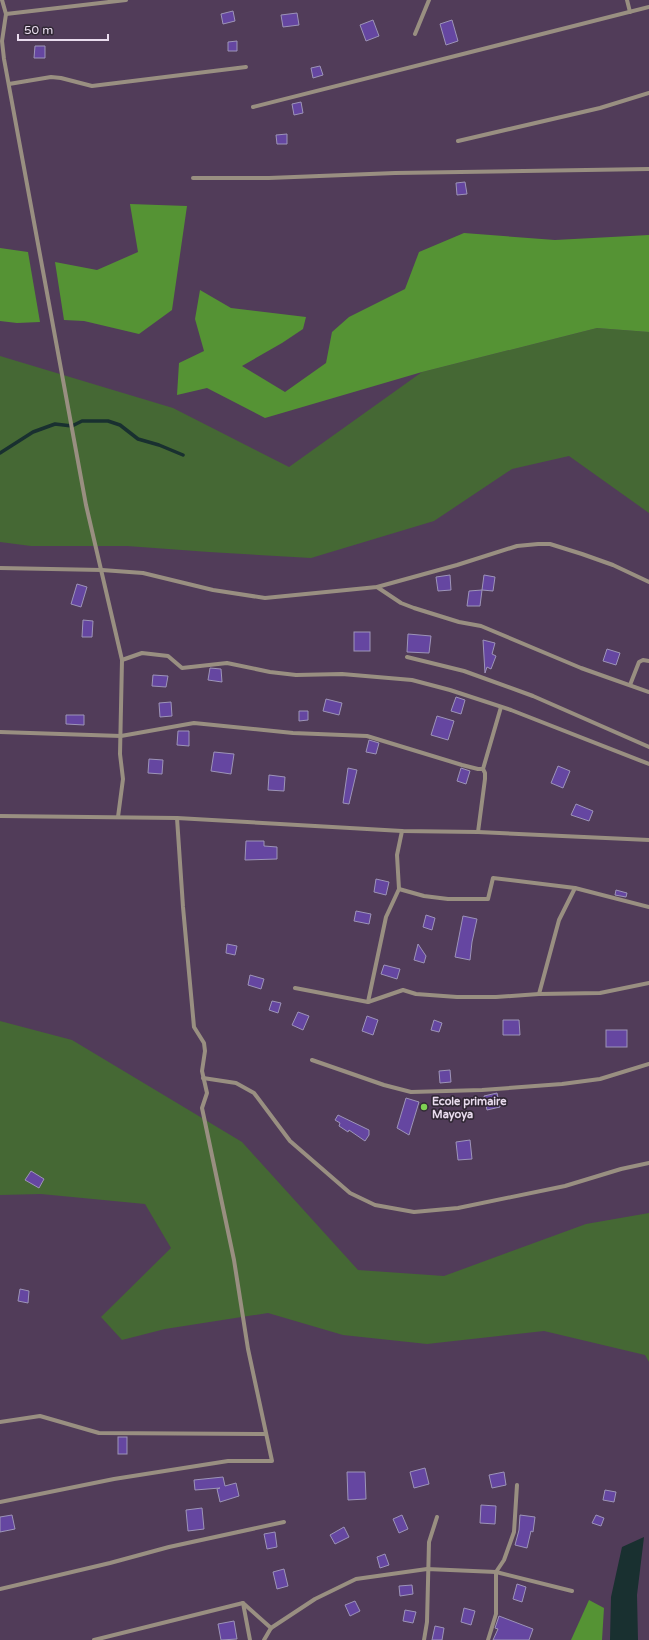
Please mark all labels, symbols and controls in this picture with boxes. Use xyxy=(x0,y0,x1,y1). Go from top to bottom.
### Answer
scale bar xyxy=(18,16,108,42)
text: 50 m xyxy=(24,23,53,37)
place label: Ecole primaire Mayoya xyxy=(432,1095,507,1122)
marker: Ecole primaire Mayoya xyxy=(419,1102,429,1112)

